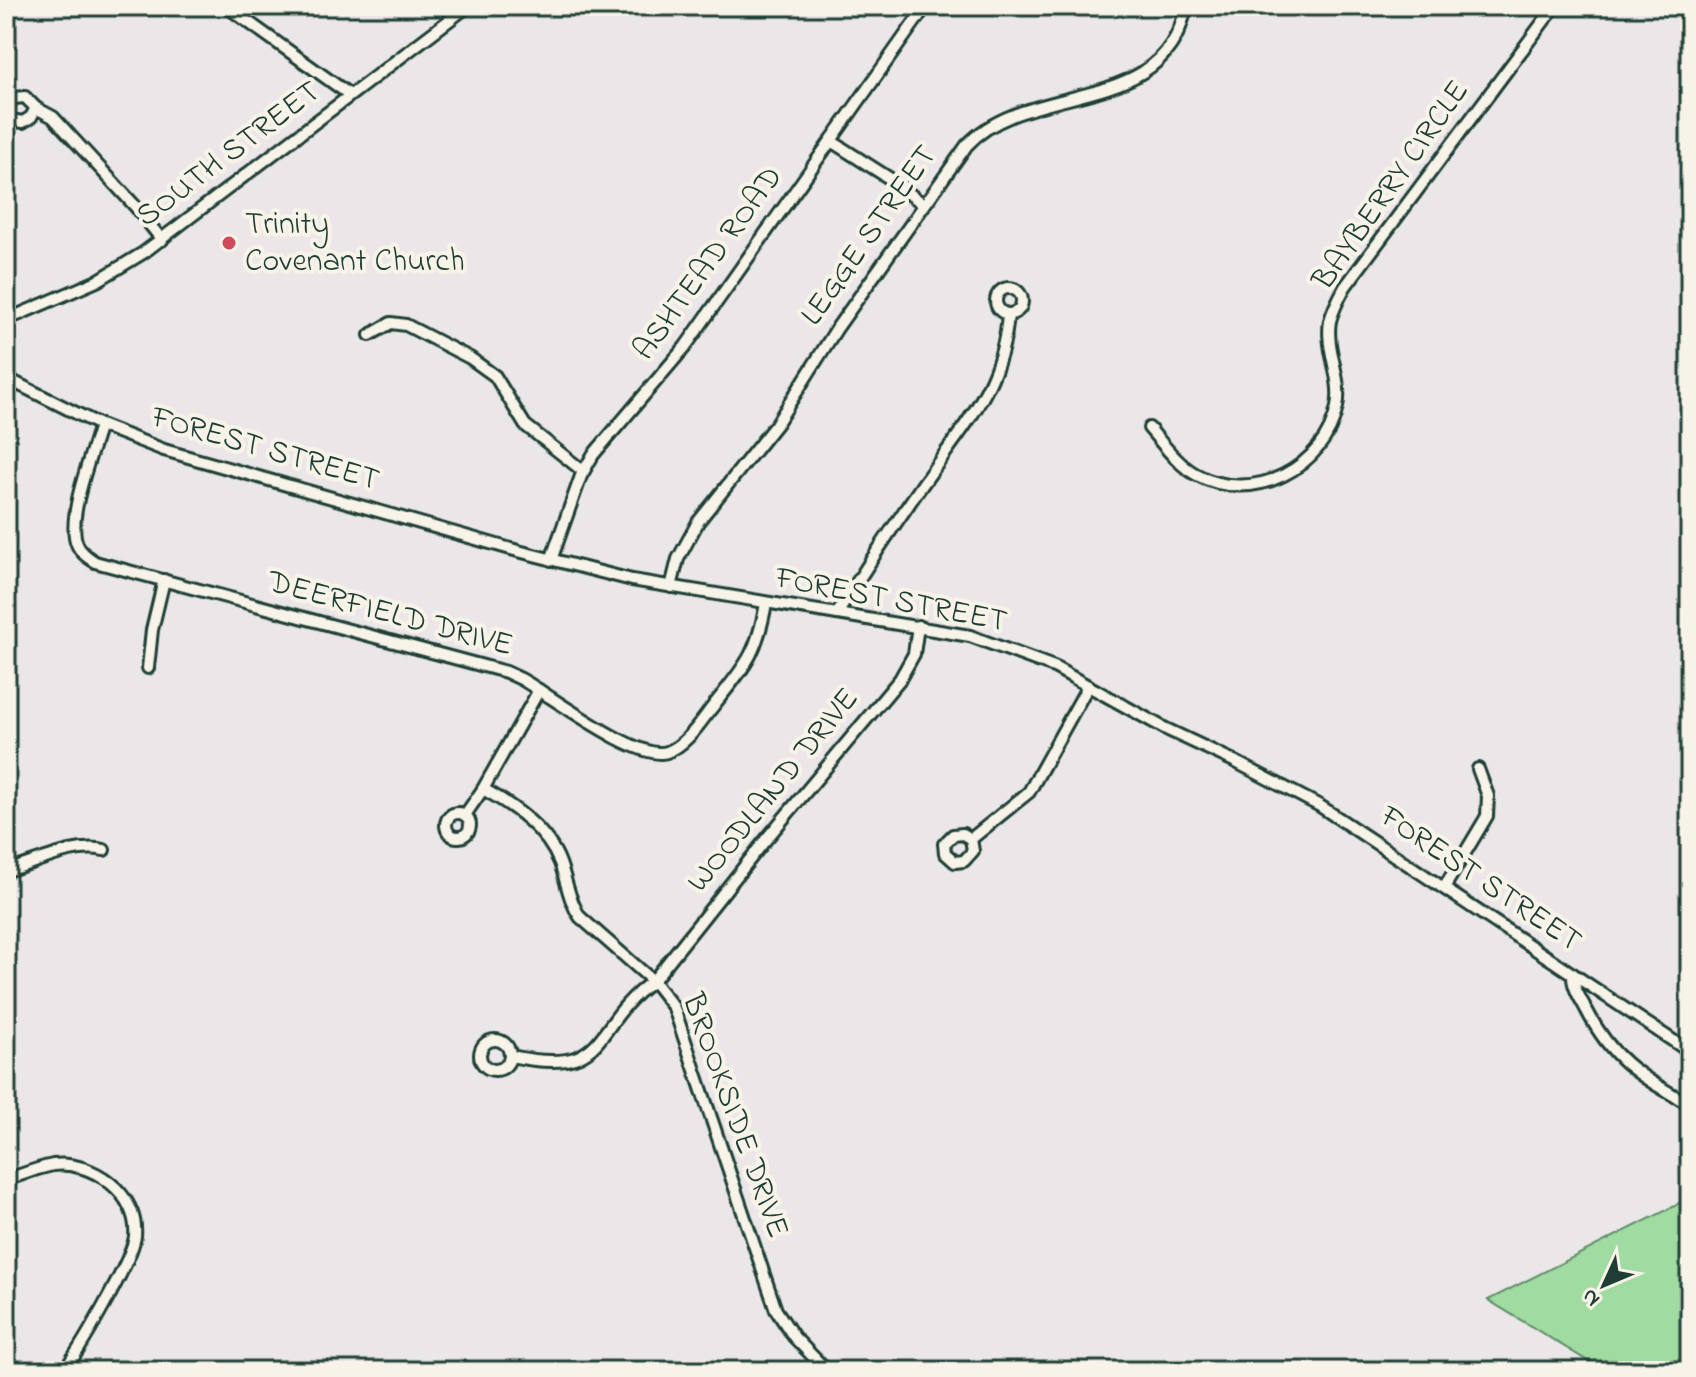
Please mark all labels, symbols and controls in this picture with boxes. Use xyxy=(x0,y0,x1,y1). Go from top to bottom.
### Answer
street label: SOUTH STREET xyxy=(127,70,331,240)
street label: BAYBERRY CIRCLE xyxy=(1301,71,1482,301)
street label: LEGGE STREET xyxy=(790,136,950,336)
street label: ASHTEAD ROAD xyxy=(622,157,796,371)
place label: Trinity Covenant Church xyxy=(245,202,465,286)
marker: Trinity Covenant Church xyxy=(220,234,238,252)
street label: FOREST STREET xyxy=(145,395,384,505)
street label: FOREST STREET xyxy=(770,555,1011,646)
street label: DEERFIELD DRIVE xyxy=(261,559,518,670)
street label: WOODLAND DRIVE xyxy=(677,678,871,904)
street label: FOREST STREET xyxy=(1369,794,1591,965)
street label: BROOKSIDE DRIVE xyxy=(668,986,800,1245)
north arrow xyxy=(1564,1245,1644,1325)
text: N xyxy=(1575,1280,1608,1313)

